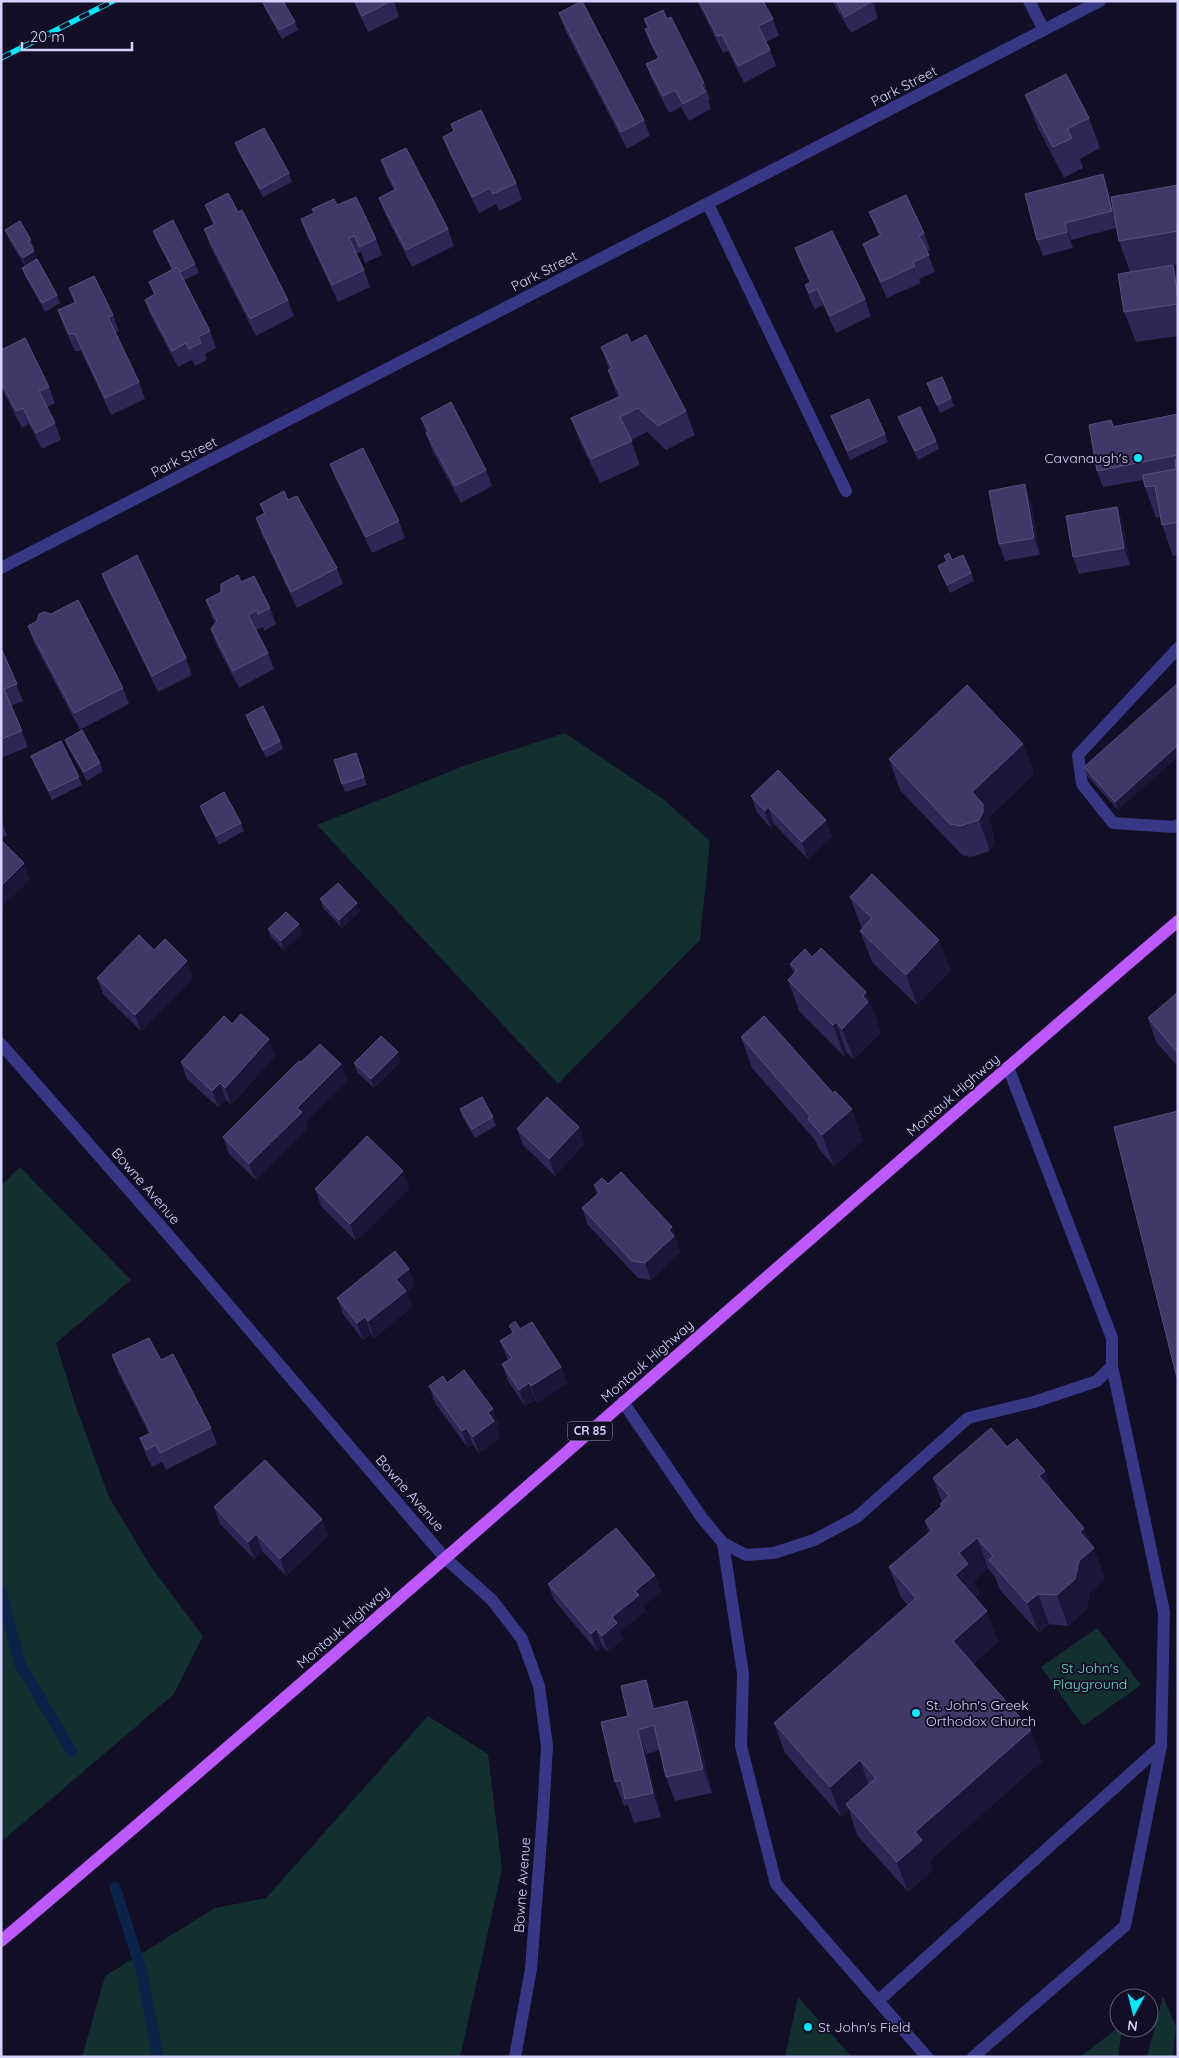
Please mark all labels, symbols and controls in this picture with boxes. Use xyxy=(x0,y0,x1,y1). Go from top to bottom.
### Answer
scale bar xyxy=(22,20,132,52)
text: 20 m xyxy=(30,27,65,46)
street label: Park Street xyxy=(868,62,940,110)
street label: Park Street xyxy=(508,247,580,295)
street label: Park Street xyxy=(148,433,220,481)
place label: Cavanaugh's xyxy=(1044,449,1128,467)
marker: Cavanaugh's xyxy=(1132,452,1144,464)
street label: Montauk Highway xyxy=(903,1050,1003,1140)
street label: Bowne Avenue xyxy=(108,1144,184,1228)
street label: Montauk Highway xyxy=(597,1316,697,1406)
road number: CR 85 xyxy=(568,1422,612,1440)
street label: Bowne Avenue xyxy=(372,1451,448,1535)
street label: Montauk Highway xyxy=(293,1582,393,1672)
park label: St John's Playground xyxy=(1053,1659,1127,1693)
place label: St. John's Greek Orthodox Church xyxy=(926,1696,1036,1730)
marker: St. John's Greek Orthodox Church xyxy=(910,1707,922,1719)
street label: Bowne Avenue xyxy=(510,1837,534,1933)
north arrow xyxy=(1109,1988,1159,2038)
text: N xyxy=(1126,2016,1139,2035)
place label: St John's Field xyxy=(818,2018,910,2036)
marker: St John's Field xyxy=(802,2021,814,2033)

